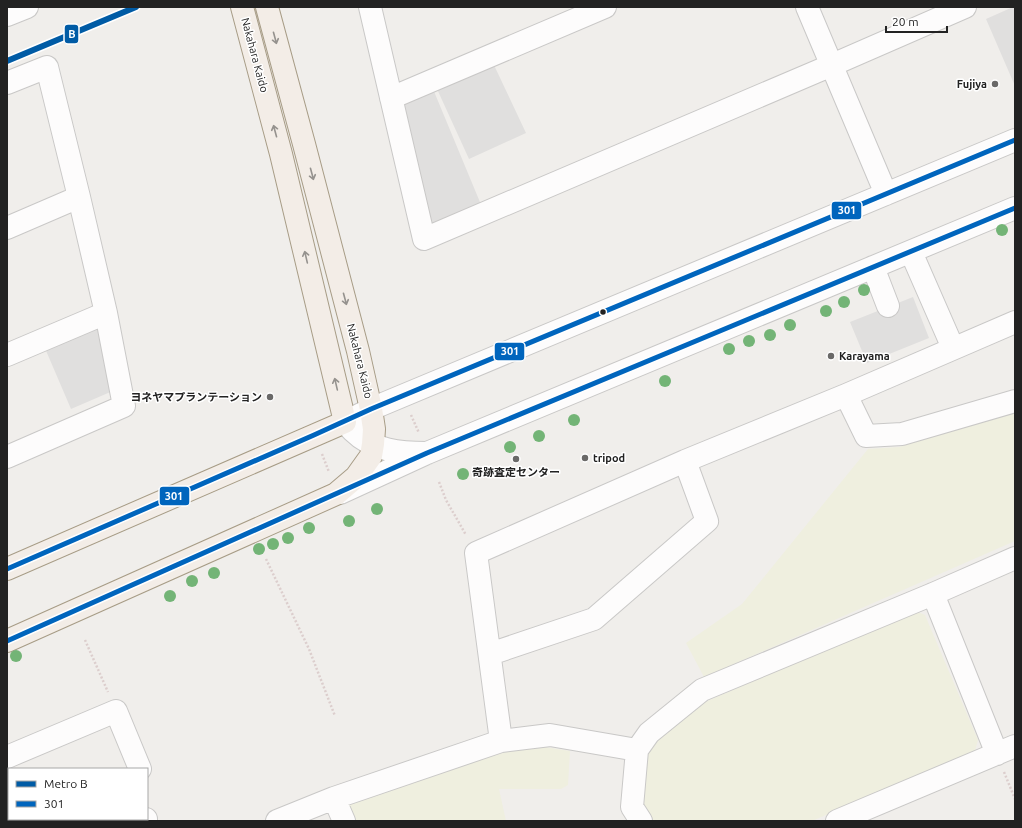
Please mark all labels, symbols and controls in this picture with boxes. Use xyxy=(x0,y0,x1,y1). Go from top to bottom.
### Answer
scale bar xyxy=(886,8,947,34)
text: 20 m xyxy=(892,15,919,28)
street label: Nakahara Kaido xyxy=(239,16,271,94)
line badge: B xyxy=(64,24,79,44)
text: B xyxy=(68,28,76,40)
one-way arrow xyxy=(272,31,279,44)
place label: Fujiya xyxy=(957,78,987,90)
marker: Fujiya xyxy=(990,79,1000,89)
one-way arrow xyxy=(271,125,278,138)
one-way arrow xyxy=(309,167,316,180)
line badge: 301 xyxy=(831,201,862,220)
text: 301 xyxy=(838,204,856,216)
one-way arrow xyxy=(302,251,309,264)
one-way arrow xyxy=(341,293,349,306)
unlabelled marker xyxy=(598,307,608,317)
street label: Nakahara Kaido xyxy=(345,322,375,400)
line badge: 301 xyxy=(494,342,525,361)
text: 301 xyxy=(501,345,519,357)
place label: Karayama xyxy=(839,350,890,362)
marker: Karayama xyxy=(826,351,836,361)
one-way arrow xyxy=(332,377,339,390)
place label: ヨネヤマプランテーション xyxy=(130,391,262,403)
marker: ヨネヤマプランテーション xyxy=(265,392,275,402)
place label: tripod xyxy=(593,452,625,464)
marker: tripod xyxy=(580,453,590,463)
marker: 奇跡査定センター xyxy=(511,454,521,464)
place label: 奇跡査定センター xyxy=(472,466,560,478)
line badge: 301 xyxy=(159,486,190,506)
text: 301 xyxy=(165,490,183,502)
legend xyxy=(8,768,148,820)
text: Metro B xyxy=(44,777,88,790)
text: 301 xyxy=(44,797,64,810)

